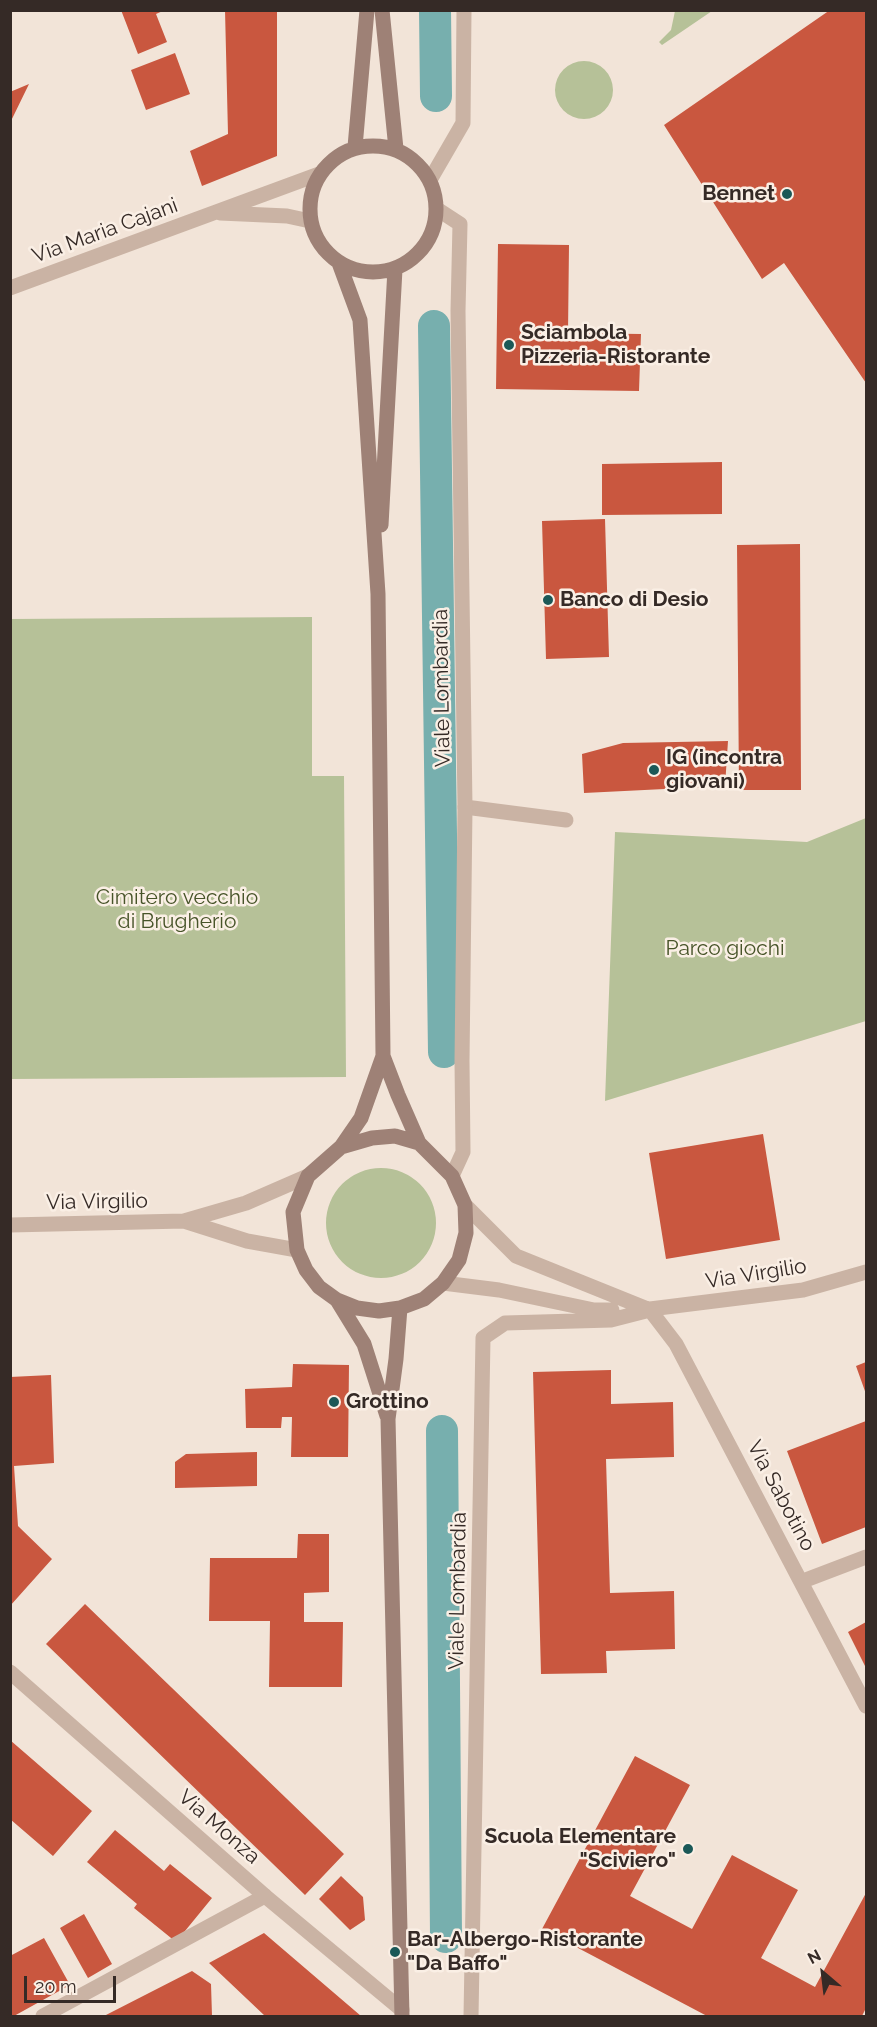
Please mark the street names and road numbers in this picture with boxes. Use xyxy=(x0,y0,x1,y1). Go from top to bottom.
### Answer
street label: Via Maria Cajani xyxy=(29,193,181,269)
street label: Viale Lombardia xyxy=(428,609,456,767)
street label: Via Virgilio xyxy=(46,1189,148,1215)
street label: Via Virgilio xyxy=(704,1254,808,1294)
street label: Via Sabotino xyxy=(741,1436,821,1556)
street label: Viale Lombardia xyxy=(444,1512,472,1670)
street label: Via Monza xyxy=(173,1785,265,1869)

